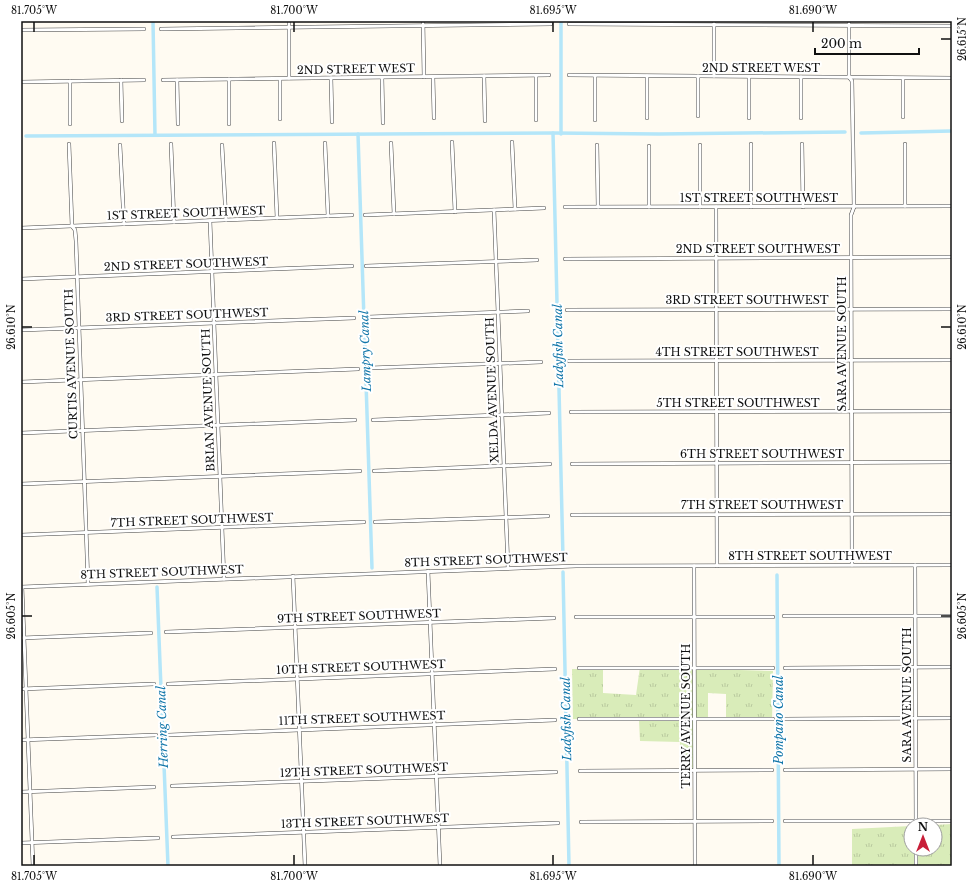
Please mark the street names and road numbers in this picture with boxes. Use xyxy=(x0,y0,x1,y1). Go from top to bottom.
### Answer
street label: 2ND STREET WEST xyxy=(297,61,415,77)
street label: 2ND STREET WEST xyxy=(702,61,820,75)
street label: 1ST STREET SOUTHWEST xyxy=(680,191,838,205)
street label: 1ST STREET SOUTHWEST xyxy=(107,203,266,223)
street label: 2ND STREET SOUTHWEST xyxy=(676,242,840,256)
street label: 2ND STREET SOUTHWEST xyxy=(104,254,269,274)
street label: SARA AVENUE SOUTH xyxy=(835,276,849,412)
street label: CURTIS AVENUE SOUTH xyxy=(61,289,81,439)
street label: 3RD STREET SOUTHWEST xyxy=(665,293,829,307)
street label: 3RD STREET SOUTHWEST xyxy=(105,305,269,325)
street label: XELDA AVENUE SOUTH xyxy=(482,317,502,463)
street label: BRIAN AVENUE SOUTH xyxy=(199,328,217,472)
street label: 4TH STREET SOUTHWEST xyxy=(655,345,819,359)
street label: 5TH STREET SOUTHWEST xyxy=(656,396,820,410)
street label: 6TH STREET SOUTHWEST xyxy=(680,447,844,461)
street label: 7TH STREET SOUTHWEST xyxy=(681,498,844,512)
street label: 7TH STREET SOUTHWEST xyxy=(110,510,274,530)
street label: 8TH STREET SOUTHWEST xyxy=(728,549,892,563)
street label: 8TH STREET SOUTHWEST xyxy=(404,550,568,570)
street label: 8TH STREET SOUTHWEST xyxy=(80,562,244,582)
street label: 9TH STREET SOUTHWEST xyxy=(277,606,441,626)
street label: SARA AVENUE SOUTH xyxy=(900,627,914,763)
street label: TERRY AVENUE SOUTH xyxy=(679,644,693,788)
street label: 10TH STREET SOUTHWEST xyxy=(276,657,446,677)
street label: 11TH STREET SOUTHWEST xyxy=(278,708,446,728)
street label: 12TH STREET SOUTHWEST xyxy=(279,760,449,780)
street label: 13TH STREET SOUTHWEST xyxy=(280,811,450,831)

